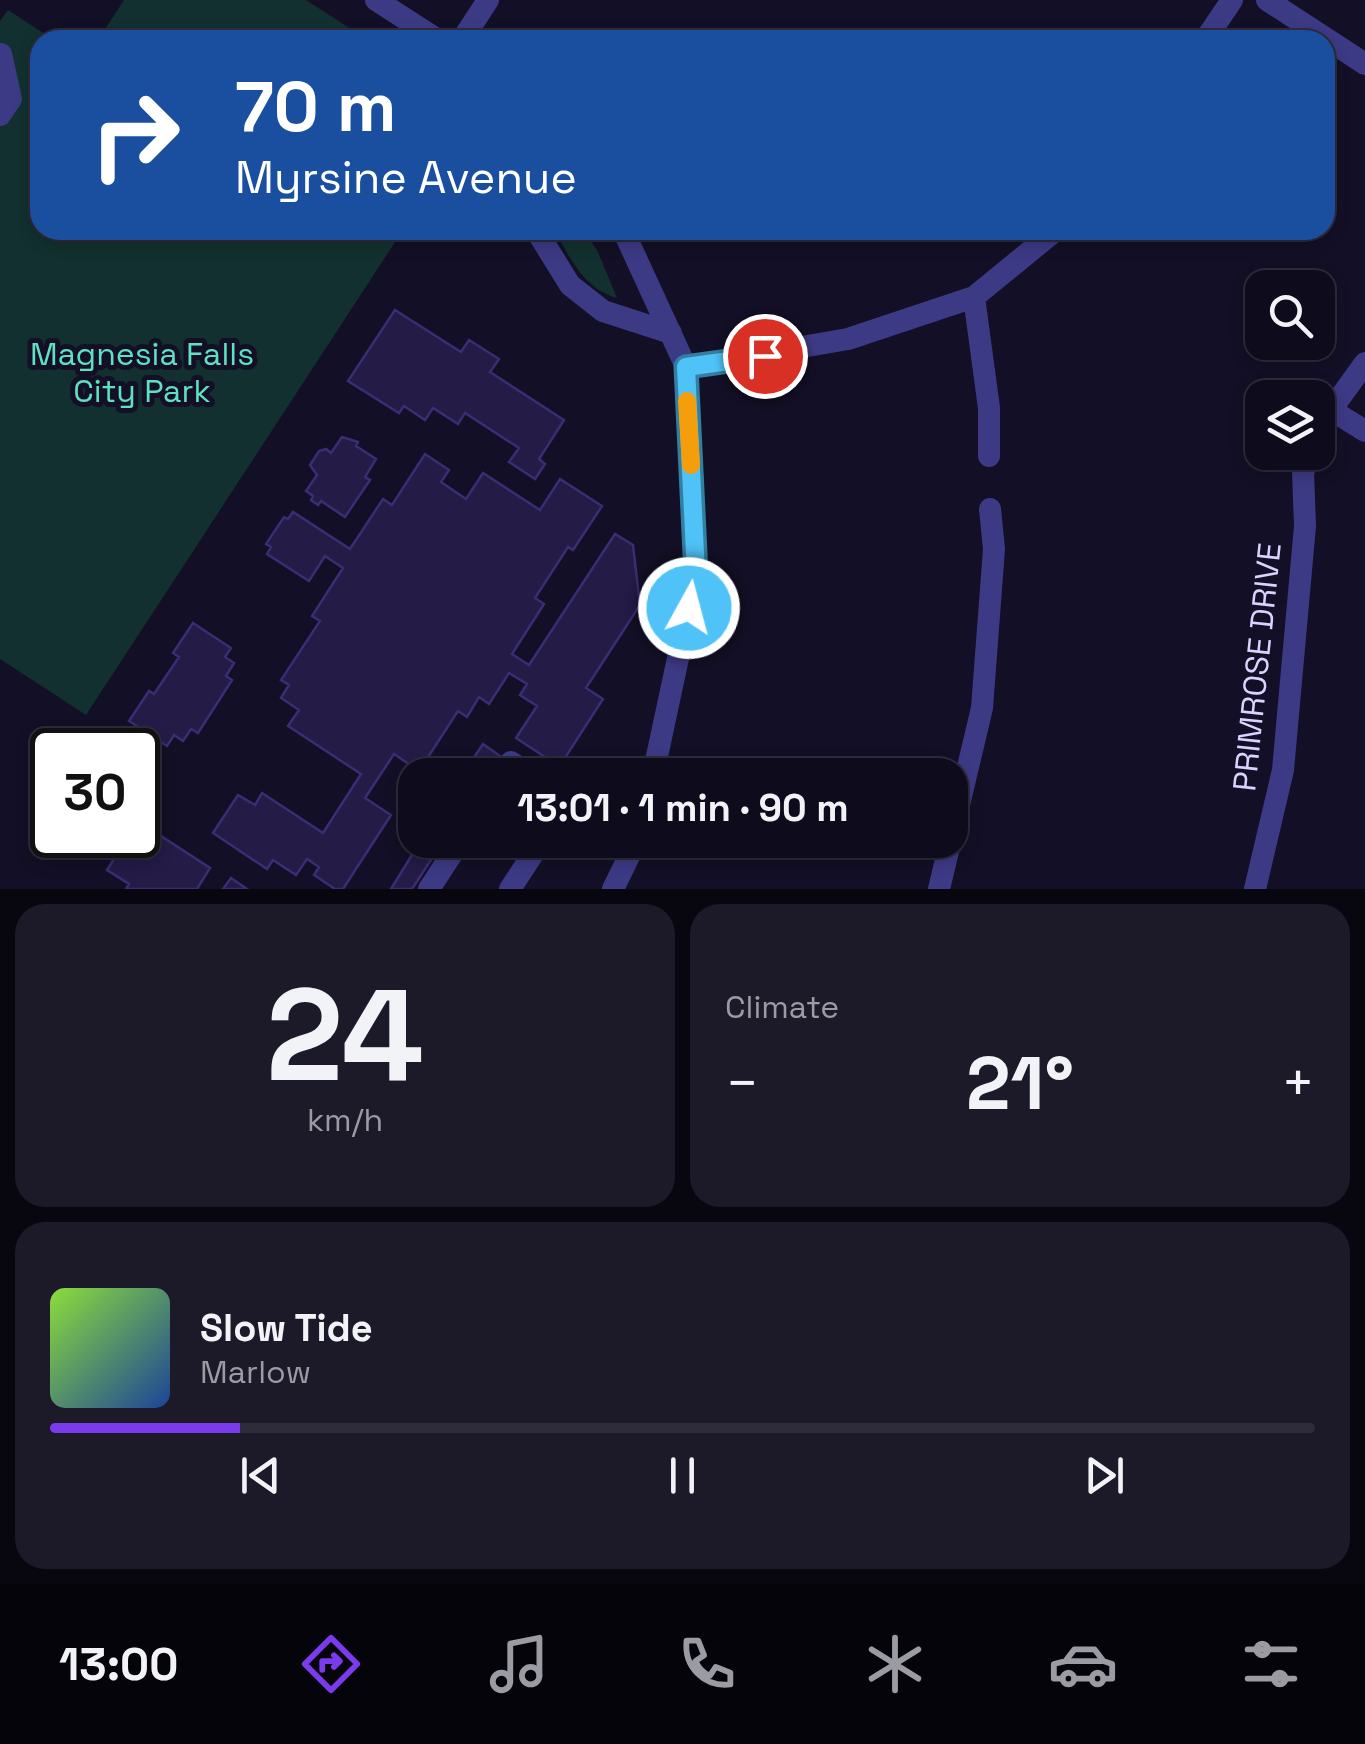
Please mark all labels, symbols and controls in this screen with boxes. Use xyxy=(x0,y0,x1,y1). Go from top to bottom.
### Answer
text: 70 m xyxy=(235,62,396,151)
icon: right xyxy=(70,70,200,200)
text: Myrsine Avenue xyxy=(235,149,577,206)
map controls xyxy=(1245,270,1335,470)
button: search xyxy=(1245,270,1335,360)
pin xyxy=(723,314,808,399)
icon: arrive xyxy=(738,329,793,384)
park label: Magnesia Falls City Park xyxy=(30,334,254,411)
button: layers xyxy=(1245,380,1335,470)
street label: PRIMROSE DRIVE xyxy=(1224,541,1290,793)
position arrow xyxy=(637,556,741,660)
speed limit sign: 30 xyxy=(30,728,160,858)
text: 13:01 · 1 min · 90 m xyxy=(517,784,849,832)
text: 24 xyxy=(266,952,424,1118)
text: Climate xyxy=(725,987,839,1027)
text: 21° xyxy=(966,1035,1074,1131)
text: − xyxy=(725,1048,759,1118)
text: + xyxy=(1281,1048,1315,1118)
text: km/h xyxy=(307,1100,383,1140)
text: Slow Tide xyxy=(200,1304,373,1352)
text: Marlow xyxy=(200,1352,311,1392)
icon: previous xyxy=(233,1448,288,1503)
icon: pause xyxy=(655,1448,710,1503)
icon: next xyxy=(1077,1448,1132,1503)
icon: directions xyxy=(296,1629,366,1699)
icon: music xyxy=(484,1629,554,1699)
icon: phone xyxy=(672,1629,742,1699)
icon: climate xyxy=(860,1629,930,1699)
icon: car xyxy=(1048,1629,1118,1699)
icon: filters xyxy=(1236,1629,1306,1699)
text: 13:00 xyxy=(59,1636,178,1693)

